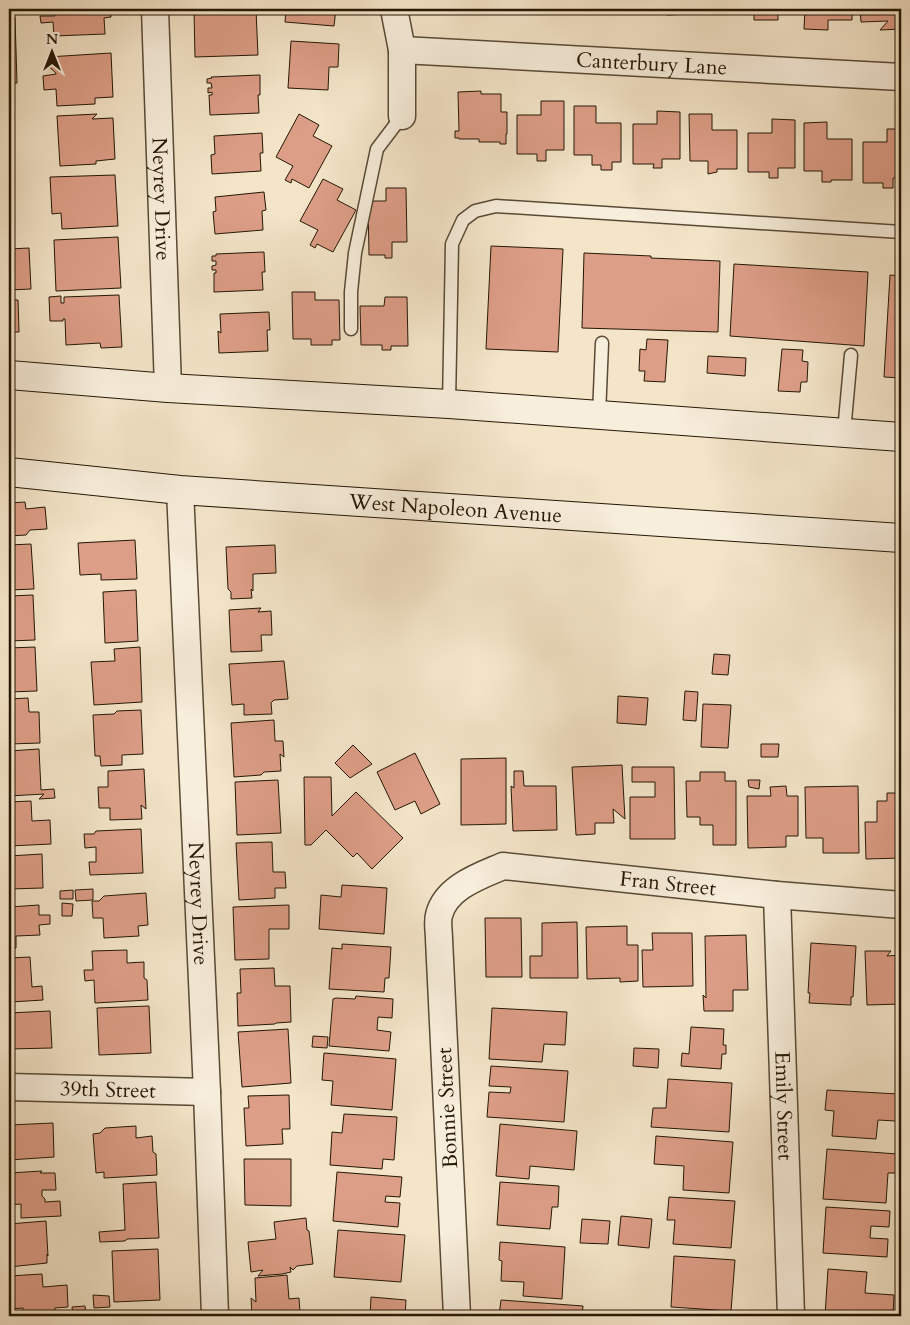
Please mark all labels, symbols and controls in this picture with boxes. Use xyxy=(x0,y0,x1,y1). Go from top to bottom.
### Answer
north arrow xyxy=(28,28,78,78)
text: N xyxy=(46,30,58,49)
street label: Canterbury Lane xyxy=(575,45,728,83)
street label: Neyrey Drive xyxy=(144,137,178,261)
street label: West Napoleon Avenue xyxy=(347,487,563,530)
street label: Neyrey Drive xyxy=(181,841,215,966)
street label: Fran Street xyxy=(618,864,718,904)
street label: Bonnie Street xyxy=(430,1046,465,1169)
street label: Emily Street xyxy=(767,1051,800,1161)
street label: 39th Street xyxy=(60,1074,157,1106)

